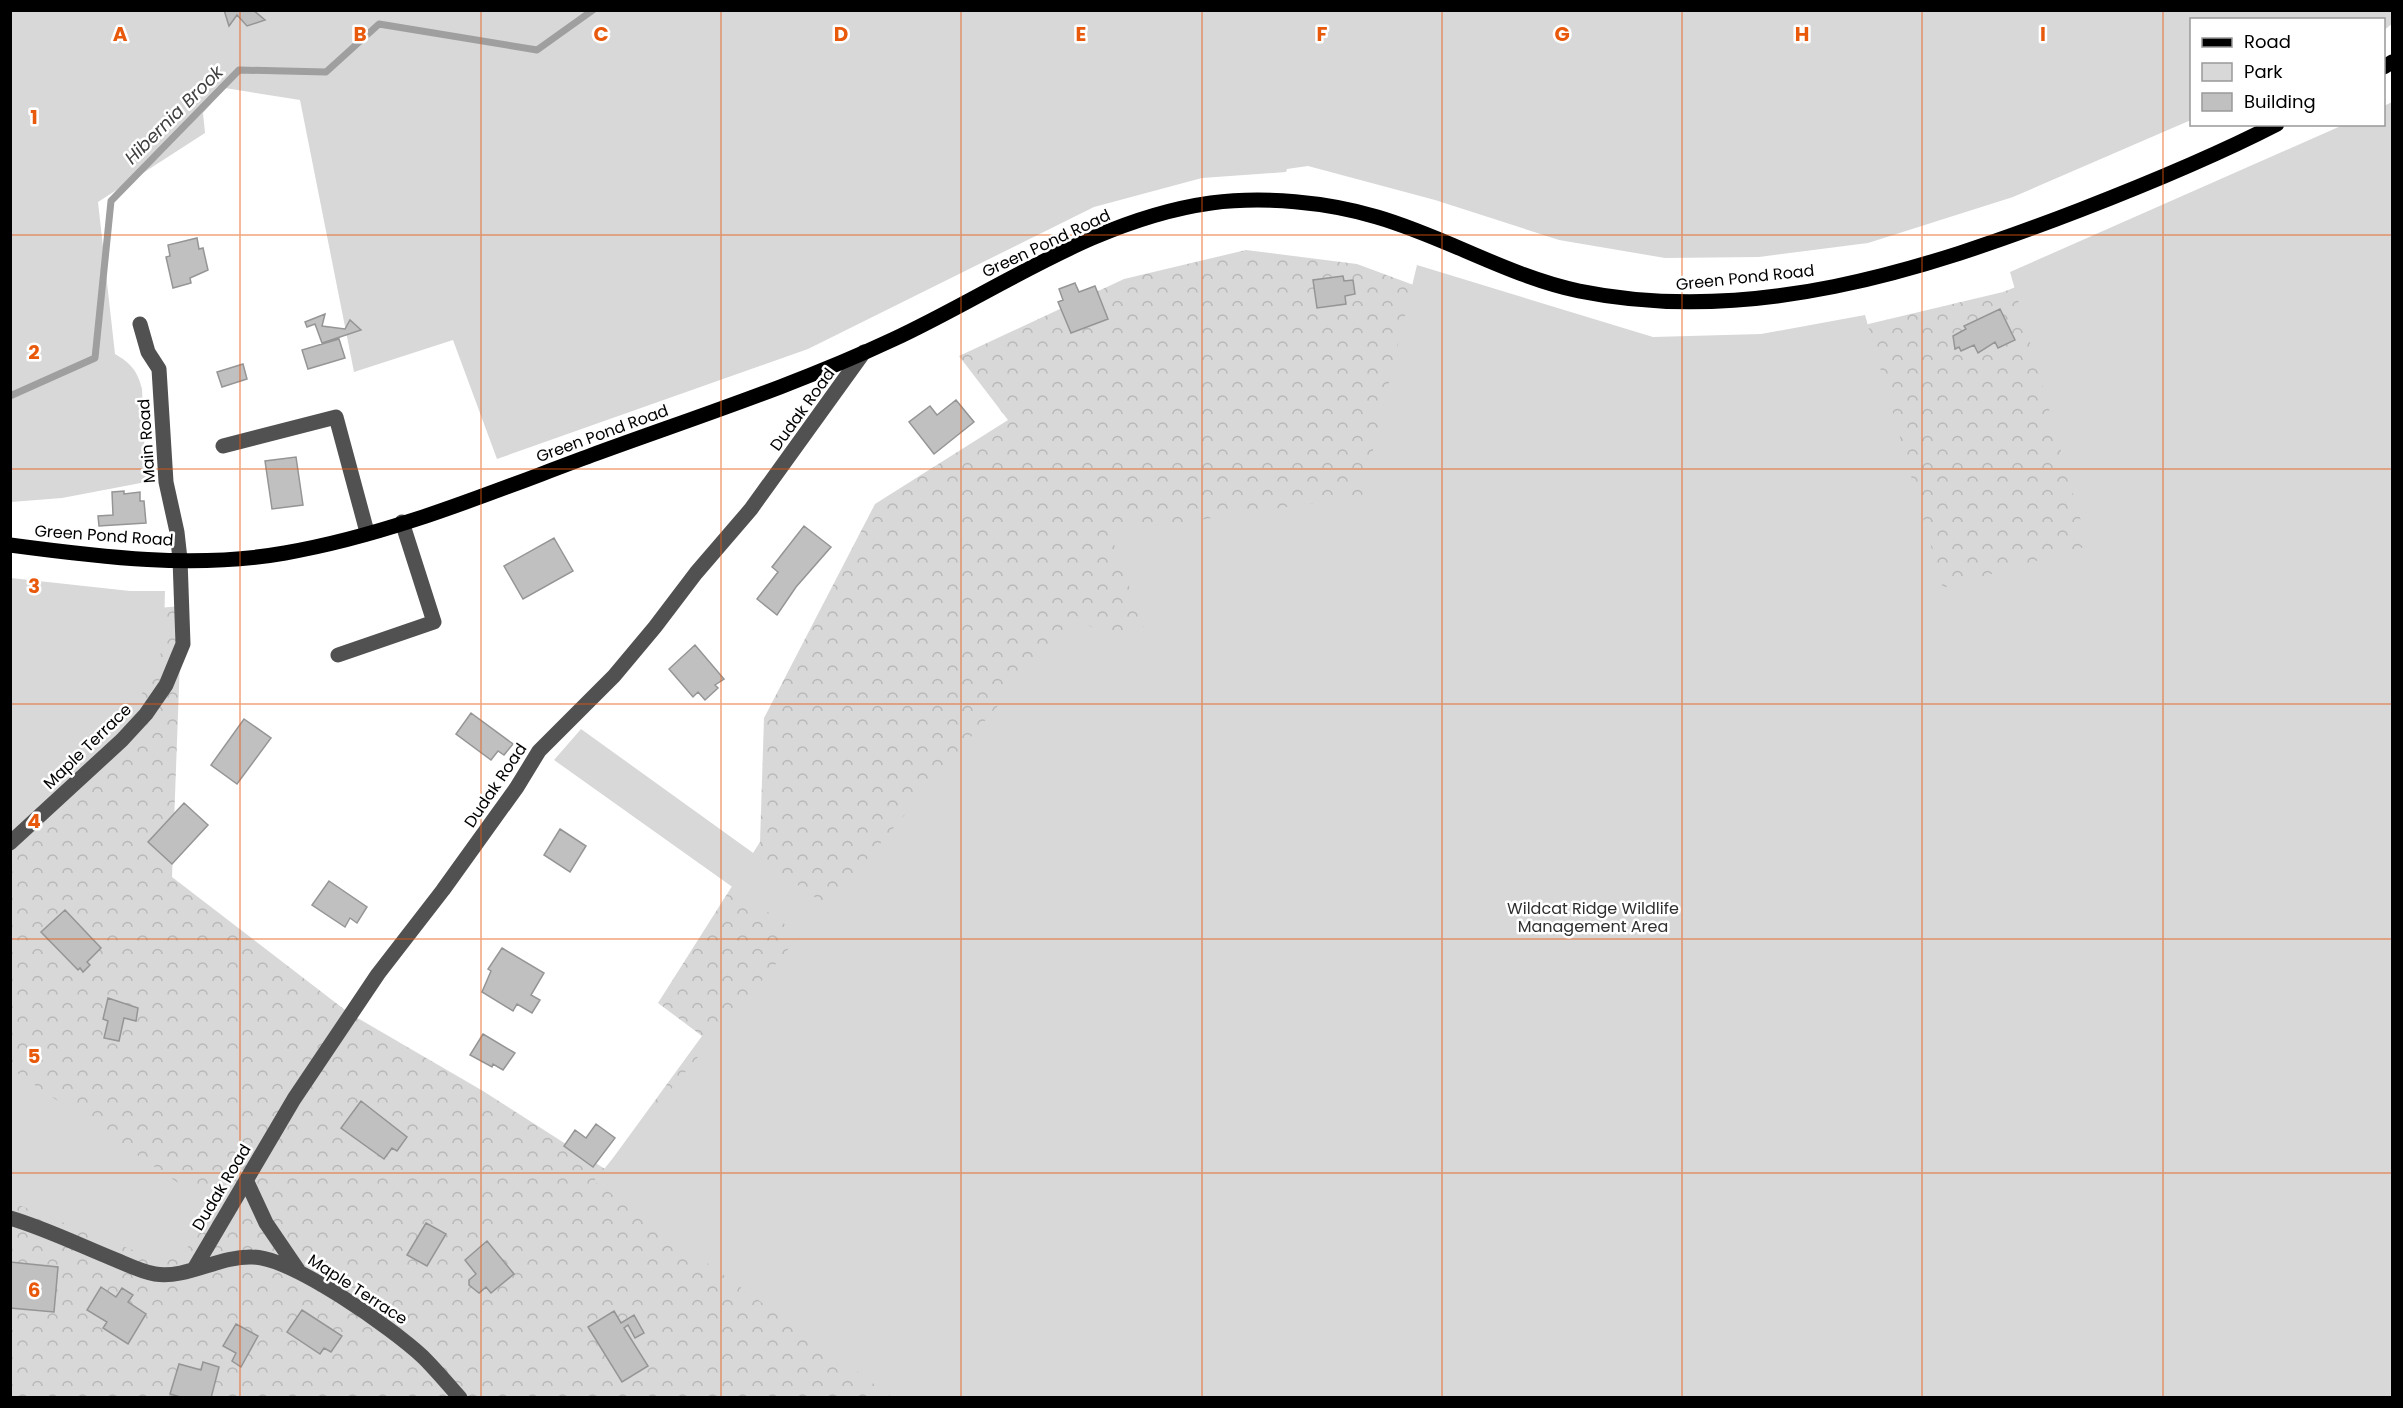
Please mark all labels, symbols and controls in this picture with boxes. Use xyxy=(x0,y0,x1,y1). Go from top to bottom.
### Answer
legend xyxy=(2190,18,2385,126)
text: A xyxy=(113,20,128,48)
text: B xyxy=(353,20,367,48)
text: C xyxy=(593,20,609,48)
text: D xyxy=(834,20,848,48)
text: E xyxy=(1076,20,1086,48)
text: F xyxy=(1317,20,1328,48)
text: G xyxy=(1554,20,1570,48)
text: H xyxy=(1795,20,1809,48)
text: I xyxy=(2040,20,2046,48)
text: Road xyxy=(2244,29,2291,54)
water label: Hibernia Brook xyxy=(119,59,229,170)
text: Park xyxy=(2244,59,2283,84)
text: Building xyxy=(2244,89,2316,114)
text: 1 xyxy=(30,103,38,131)
street label: Green Pond Road xyxy=(978,204,1114,283)
street label: Green Pond Road xyxy=(1675,259,1815,296)
text: 2 xyxy=(28,338,40,366)
street label: Dudak Road xyxy=(765,363,840,455)
street label: Main Road xyxy=(132,398,161,484)
street label: Green Pond Road xyxy=(533,399,672,468)
street label: Green Pond Road xyxy=(34,519,174,552)
text: 3 xyxy=(28,572,40,600)
street label: Maple Terrace xyxy=(38,698,137,794)
street label: Dudak Road xyxy=(459,739,532,832)
text: 4 xyxy=(27,807,41,835)
park label: Wildcat Ridge Wildlife Management Area xyxy=(1507,897,1679,938)
text: 5 xyxy=(28,1042,41,1070)
street label: Dudak Road xyxy=(187,1140,256,1235)
street label: Maple Terrace xyxy=(303,1249,412,1330)
text: 6 xyxy=(28,1276,40,1304)

